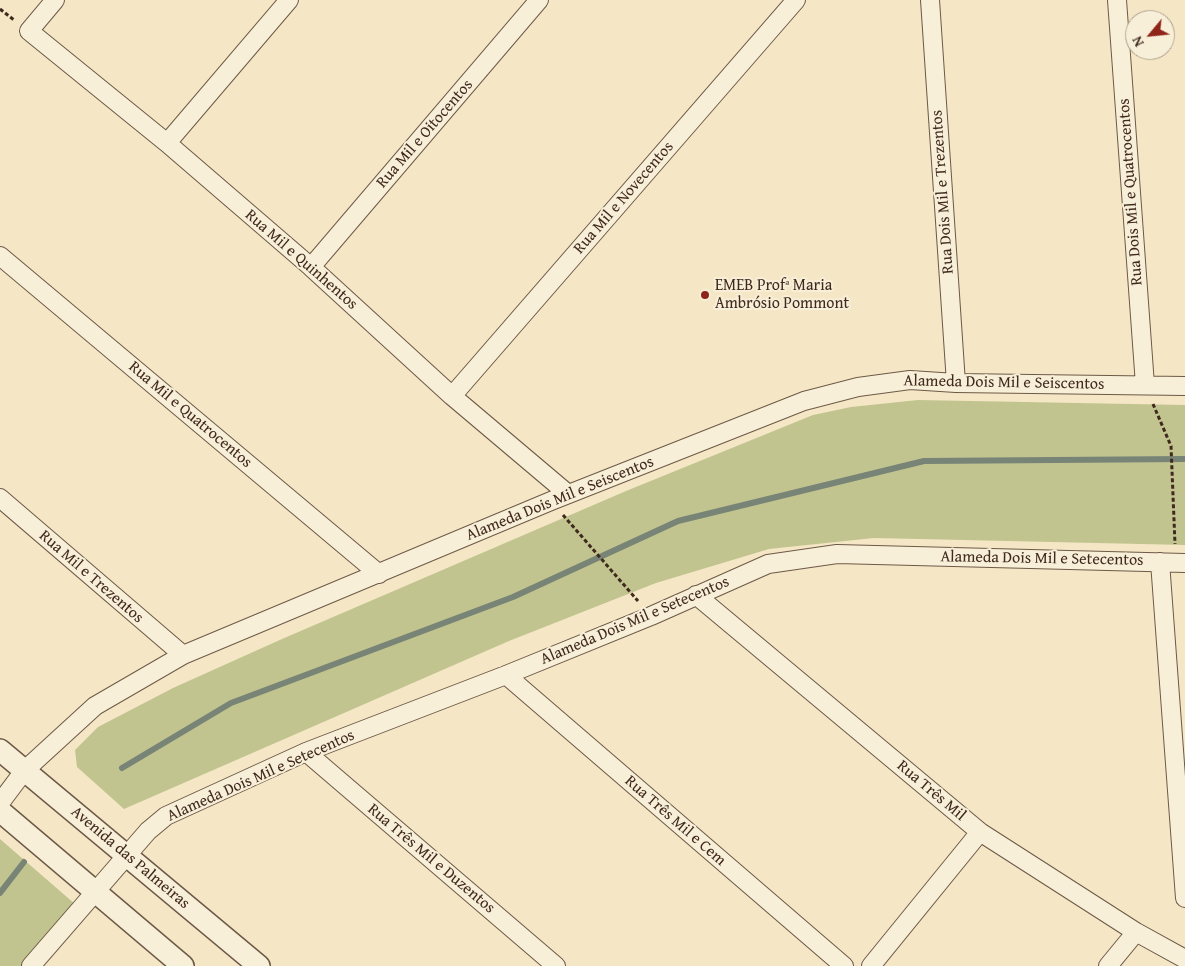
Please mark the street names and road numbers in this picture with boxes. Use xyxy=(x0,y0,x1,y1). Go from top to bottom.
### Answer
street label: Rua Mil e Oitocentos xyxy=(373,76,477,192)
street label: Rua Dois Mil e Quatrocentos xyxy=(1115,98,1147,286)
street label: Rua Dois Mil e Trezentos xyxy=(928,109,958,275)
street label: Rua Mil e Novecentos xyxy=(570,138,678,258)
street label: Rua Mil e Quinhentos xyxy=(241,206,361,314)
street label: Rua Mil e Quatrocentos xyxy=(124,358,256,472)
street label: Alameda Dois Mil e Seiscentos xyxy=(903,372,1105,394)
street label: Alameda Dois Mil e Seiscentos xyxy=(463,452,657,546)
street label: Rua Mil e Trezentos xyxy=(35,526,147,628)
street label: Alameda Dois Mil e Setecentos xyxy=(940,548,1144,570)
street label: Alameda Dois Mil e Setecentos xyxy=(538,572,732,670)
street label: Alameda Dois Mil e Setecentos xyxy=(164,726,358,826)
street label: Rua Três Mil xyxy=(893,757,969,825)
street label: Rua Três Mil e Cem xyxy=(620,772,730,870)
street label: Rua Três Mil e Duzentos xyxy=(363,800,499,918)
street label: Avenida das Palmeiras xyxy=(67,803,193,913)

